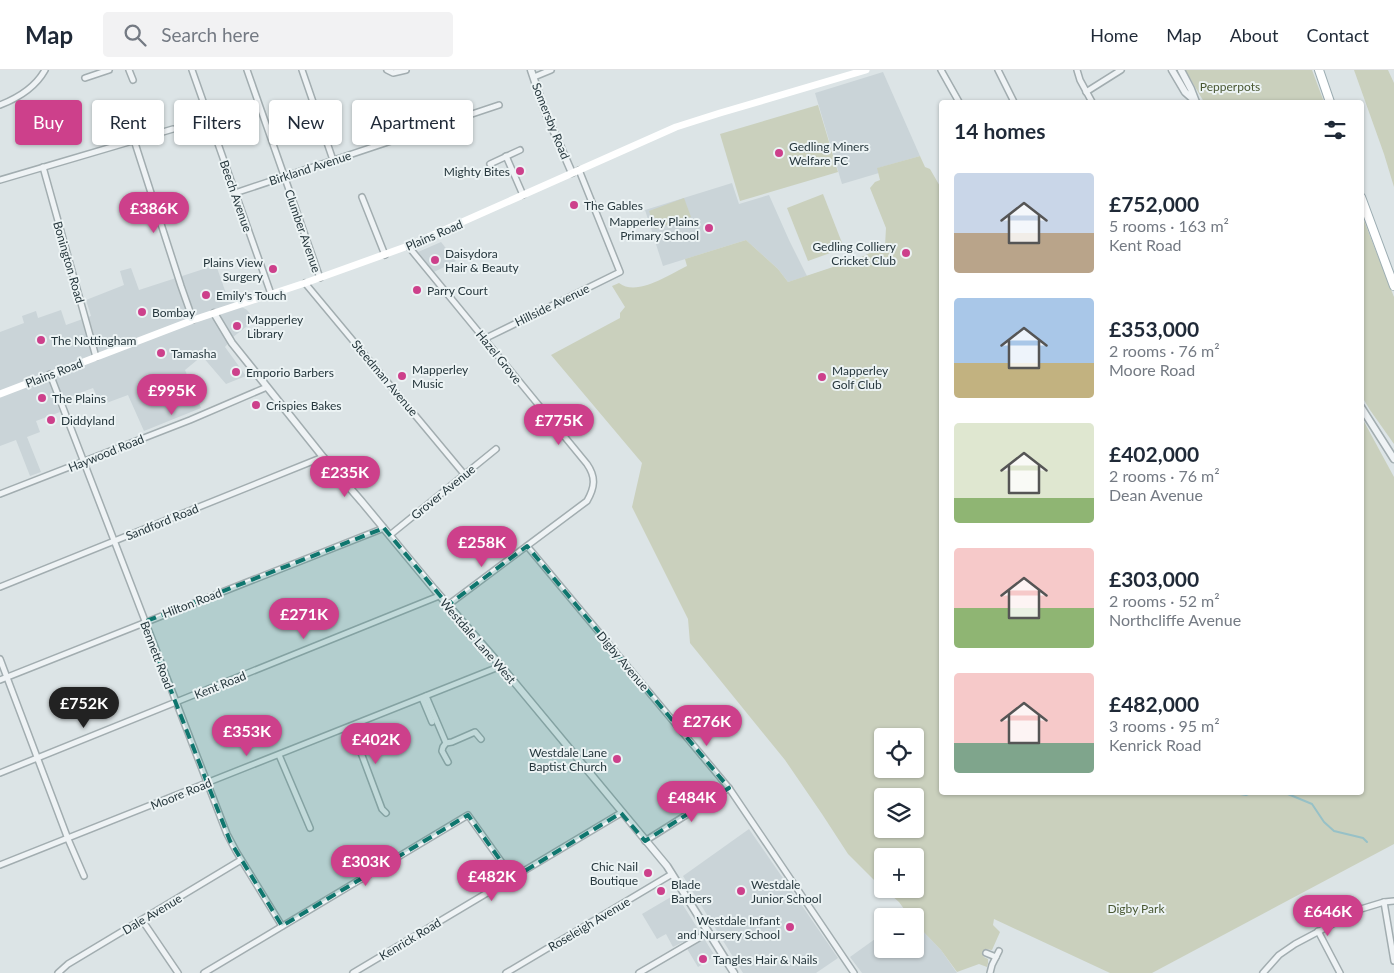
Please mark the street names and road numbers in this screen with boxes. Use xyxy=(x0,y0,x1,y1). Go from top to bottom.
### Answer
street label: Somersby Road xyxy=(529,81,573,161)
street label: Birkland Avenue xyxy=(267,148,353,188)
street label: Beech Avenue xyxy=(217,158,255,234)
street label: Clumber Avenue xyxy=(282,187,324,275)
street label: Plains Road xyxy=(403,216,465,254)
street label: Bonington Road xyxy=(50,219,88,305)
street label: Hillside Avenue xyxy=(512,280,592,330)
street label: Hazel Grove xyxy=(473,327,525,387)
street label: Steedman Avenue xyxy=(349,337,421,419)
street label: Plains Road xyxy=(23,355,85,391)
street label: Haywood Road xyxy=(66,431,146,475)
street label: Grover Avenue xyxy=(408,462,478,522)
street label: Sandford Road xyxy=(123,501,201,543)
street label: Hilton Road xyxy=(160,585,224,621)
street label: Westdale Lane West xyxy=(437,595,520,687)
street label: Bennett Road xyxy=(137,619,177,691)
street label: Digby Avenue xyxy=(594,628,652,694)
street label: Kent Road xyxy=(192,668,248,702)
street label: Moore Road xyxy=(148,775,214,813)
street label: Dale Avenue xyxy=(120,890,184,938)
street label: Roseleigh Avenue xyxy=(545,894,633,954)
street label: Kenrick Road xyxy=(376,915,444,963)

